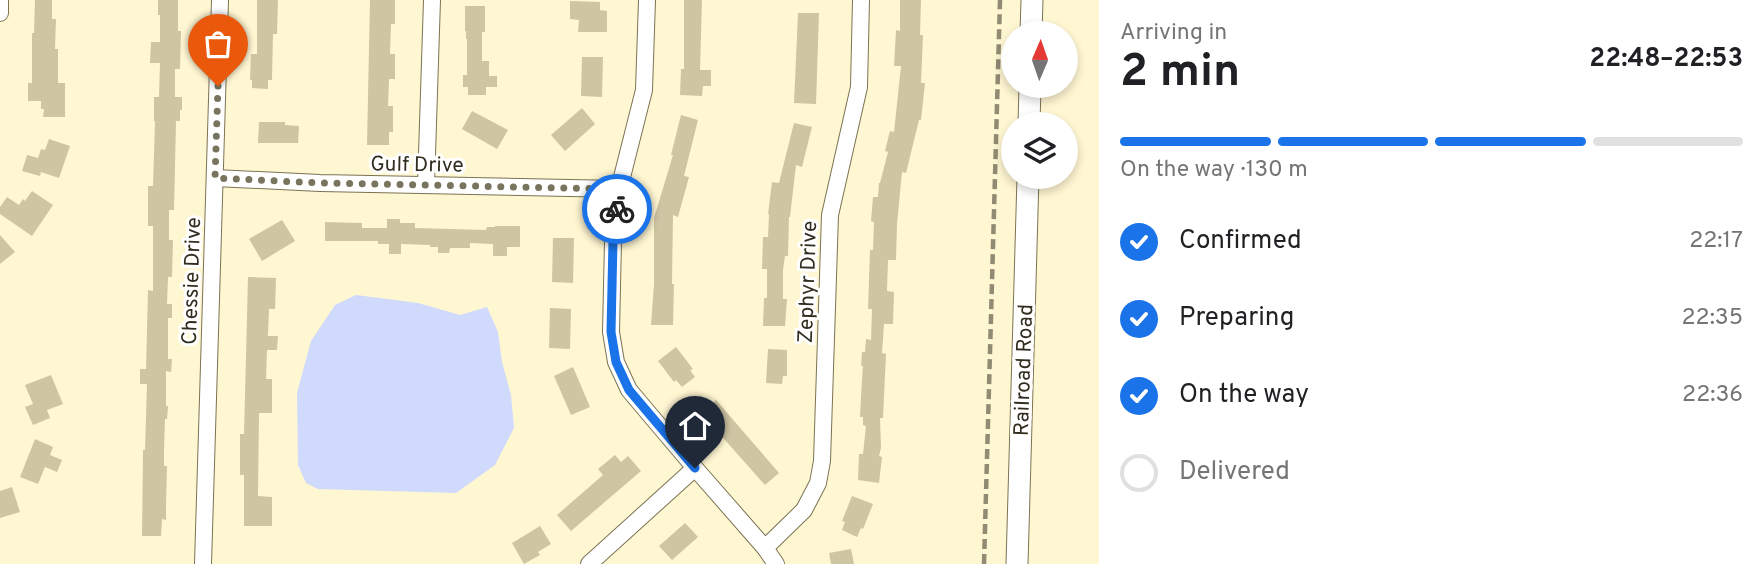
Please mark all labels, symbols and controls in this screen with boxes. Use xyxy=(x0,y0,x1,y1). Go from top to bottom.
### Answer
pin xyxy=(188,14,248,86)
text: Arriving in xyxy=(1120,19,1227,48)
north arrow xyxy=(1001,21,1078,98)
map controls xyxy=(1001,21,1078,189)
icon: bag xyxy=(199,25,237,63)
text: 22:48–22:53 xyxy=(1589,43,1743,76)
text: 2 min xyxy=(1120,44,1240,103)
button: layers xyxy=(1001,112,1078,189)
street label: Gulf Drive xyxy=(370,151,464,180)
text: On the way · 130 m xyxy=(1120,156,1308,185)
courier xyxy=(582,174,652,244)
icon: bike xyxy=(598,190,636,228)
street label: Chessie Drive xyxy=(177,217,208,345)
street label: Zephyr Drive xyxy=(793,220,824,344)
icon: check xyxy=(1120,223,1158,261)
text: Confirmed xyxy=(1179,225,1302,258)
text: 22:17 xyxy=(1689,227,1743,256)
icon: check xyxy=(1120,300,1158,338)
text: Preparing xyxy=(1179,302,1294,335)
street label: Railroad Road xyxy=(1009,304,1040,436)
text: 22:35 xyxy=(1682,304,1743,333)
icon: check xyxy=(1120,377,1158,415)
text: On the way xyxy=(1179,379,1309,412)
text: 22:36 xyxy=(1682,381,1743,410)
pin xyxy=(665,396,725,468)
icon: home xyxy=(676,407,714,445)
text: Delivered xyxy=(1179,456,1290,489)

